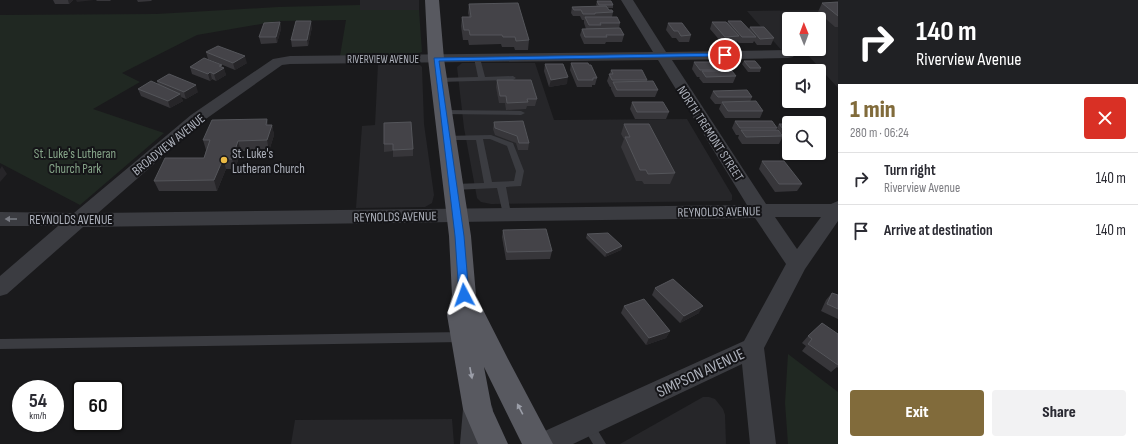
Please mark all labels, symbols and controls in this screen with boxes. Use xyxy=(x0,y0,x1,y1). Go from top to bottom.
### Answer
north arrow xyxy=(782,12,826,56)
map controls xyxy=(782,12,826,160)
text: 140 m xyxy=(916,15,977,48)
icon: right xyxy=(850,16,902,68)
pin xyxy=(708,38,742,72)
icon: arrive xyxy=(714,44,736,66)
text: Riverview Avenue xyxy=(916,49,1022,70)
street label: RIVERVIEW AVENUE xyxy=(347,53,419,66)
button: sound xyxy=(782,64,826,108)
street label: NORTH TREMONT STREET xyxy=(673,83,747,184)
text: 1 min xyxy=(850,95,896,124)
button: close xyxy=(1084,97,1126,139)
street label: BROADVIEW AVENUE xyxy=(129,111,208,179)
button: search xyxy=(782,116,826,160)
text: 280 m · 06:24 xyxy=(850,125,909,141)
park label: St. Luke's Lutheran Church Park xyxy=(34,146,116,177)
place label: St. Luke's Lutheran Church xyxy=(232,146,305,177)
marker: St. Luke's Lutheran Church xyxy=(219,155,229,165)
text: Turn right xyxy=(884,161,936,180)
icon: right xyxy=(850,168,872,190)
text: 140 m xyxy=(1096,169,1126,188)
text: Riverview Avenue xyxy=(884,180,960,196)
street label: REYNOLDS AVENUE xyxy=(677,203,761,221)
street label: REYNOLDS AVENUE xyxy=(353,208,437,226)
street label: REYNOLDS AVENUE xyxy=(29,212,113,228)
one-way arrow xyxy=(4,216,17,222)
icon: arrive xyxy=(850,220,872,242)
text: Arrive at destination xyxy=(884,221,993,240)
text: 140 m xyxy=(1096,221,1126,240)
position arrow xyxy=(443,274,485,316)
street label: SIMPSON AVENUE xyxy=(654,345,748,402)
one-way arrow xyxy=(468,367,474,379)
speed limit sign: 60 xyxy=(72,380,124,432)
text: 54 xyxy=(29,389,47,413)
button: Exit xyxy=(850,390,984,436)
button: Share xyxy=(992,390,1126,436)
one-way arrow xyxy=(517,404,523,415)
text: km/h xyxy=(29,410,47,422)

